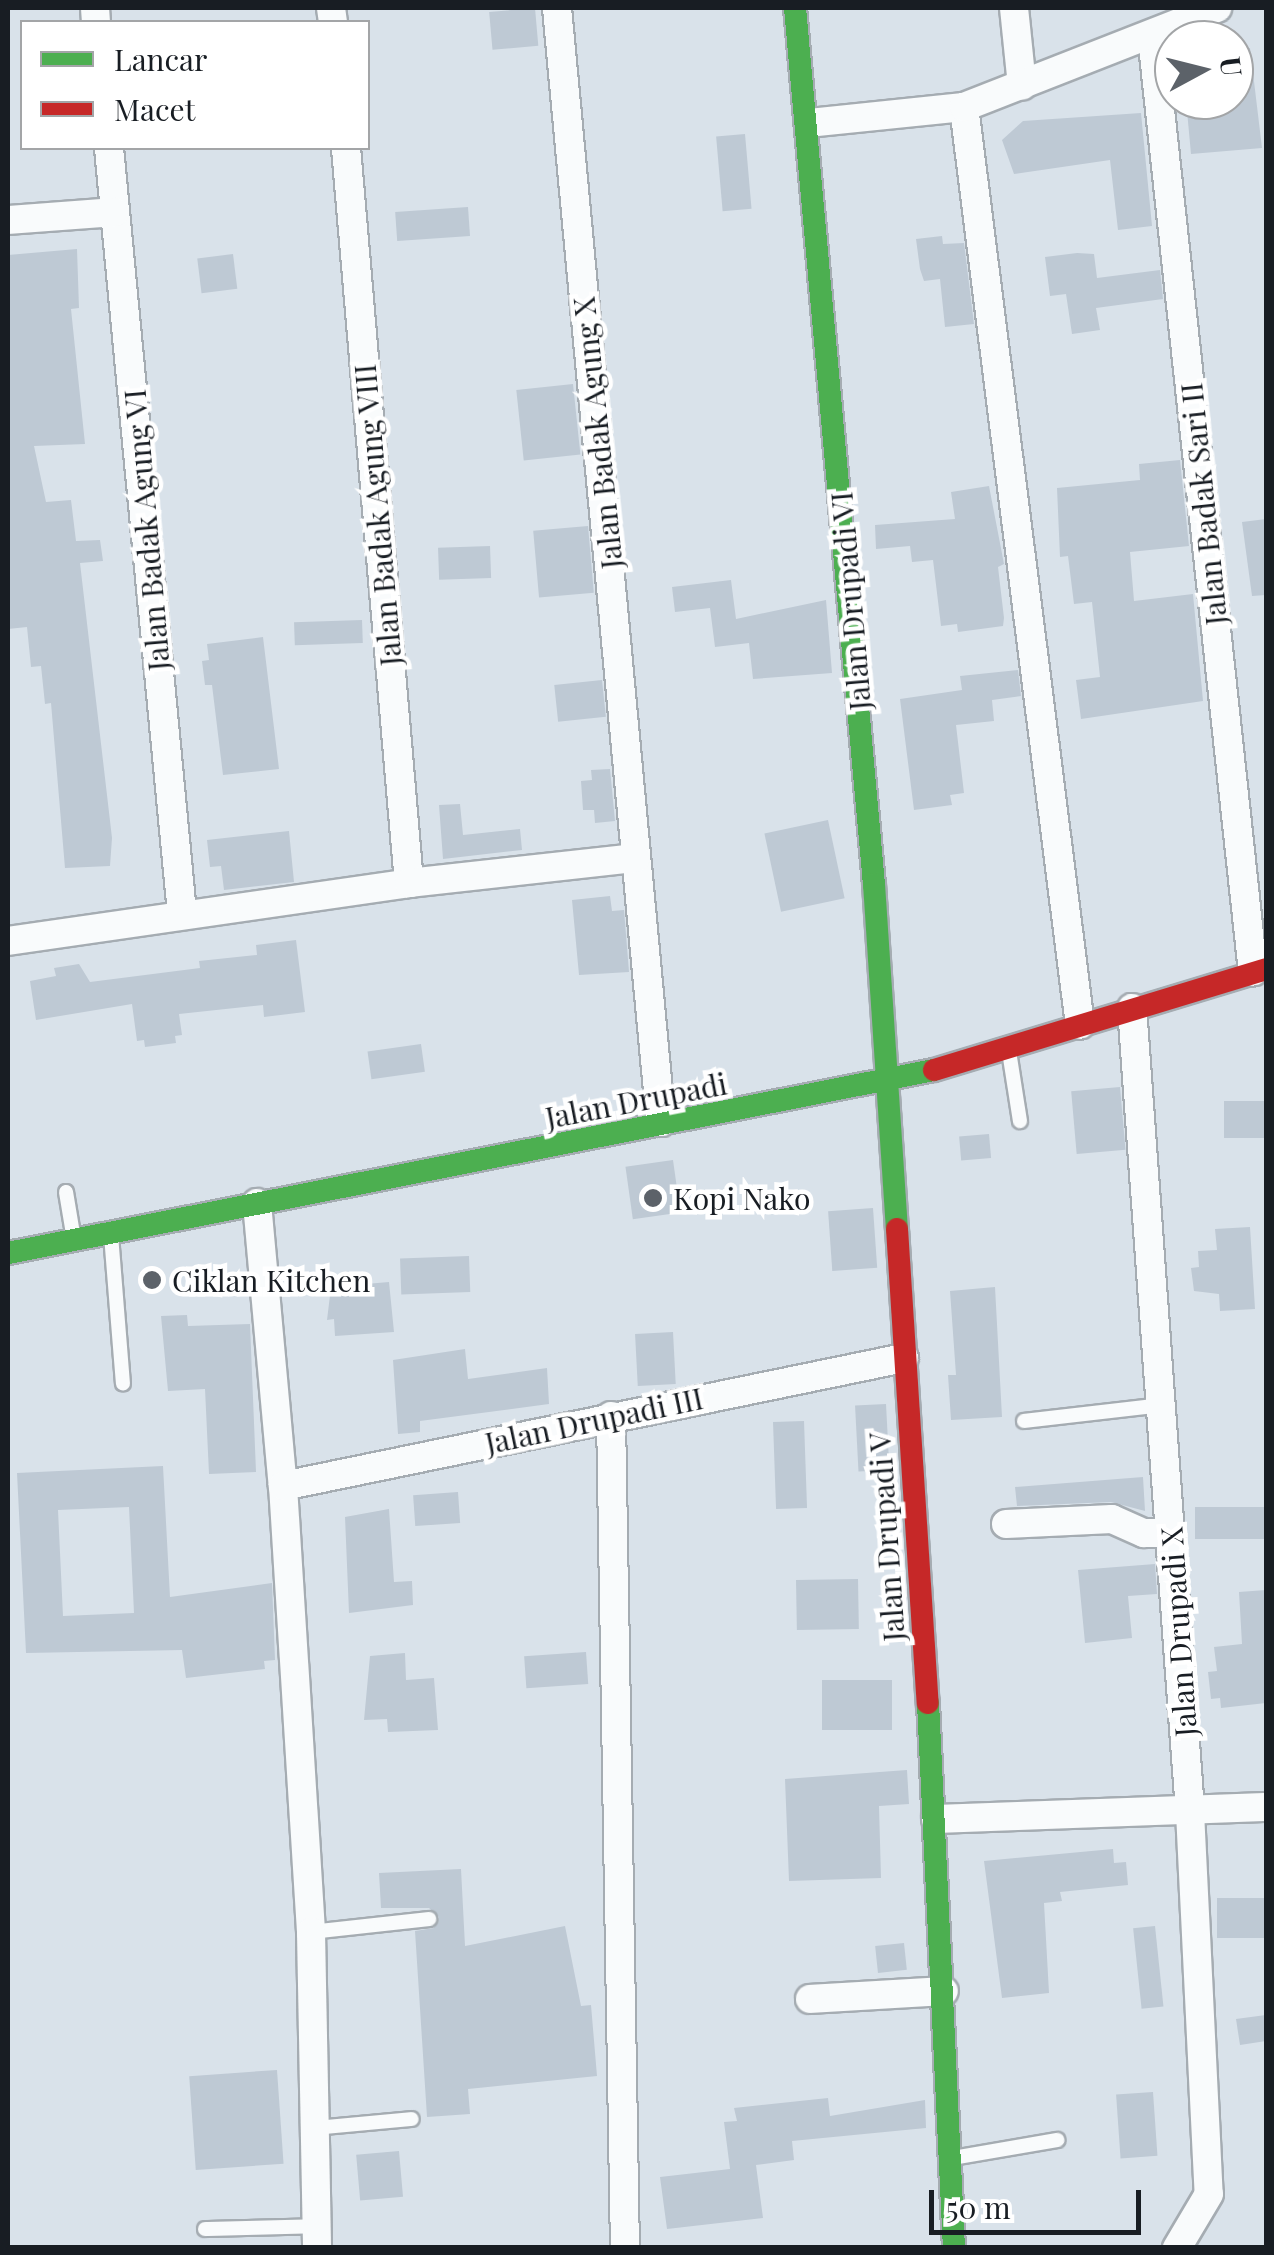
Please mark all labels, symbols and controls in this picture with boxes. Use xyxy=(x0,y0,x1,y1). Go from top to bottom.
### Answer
legend xyxy=(20,20,370,150)
north arrow xyxy=(1154,20,1254,120)
text: Lancar xyxy=(114,39,207,79)
text: U xyxy=(1213,55,1252,78)
text: Macet xyxy=(114,89,195,129)
street label: Jalan Badak Agung X xyxy=(565,294,629,572)
street label: Jalan Badak Agung VIII xyxy=(346,361,408,669)
street label: Jalan Badak Sari II xyxy=(1172,381,1234,627)
street label: Jalan Badak Agung VI xyxy=(116,386,176,674)
street label: Jalan Drupadi VI xyxy=(822,490,878,712)
street label: Jalan Drupadi xyxy=(542,1065,730,1135)
place label: Kopi Nako xyxy=(673,1180,810,1216)
marker: Kopi Nako xyxy=(642,1187,664,1209)
place label: Ciklan Kitchen xyxy=(172,1262,370,1298)
marker: Ciklan Kitchen xyxy=(141,1269,163,1291)
street label: Jalan Drupadi III xyxy=(482,1379,706,1461)
street label: Jalan Drupadi V xyxy=(861,1431,911,1643)
street label: Jalan Drupadi X xyxy=(1153,1526,1203,1738)
scale bar xyxy=(934,2170,1146,2232)
text: 50 m xyxy=(946,2187,1011,2227)

